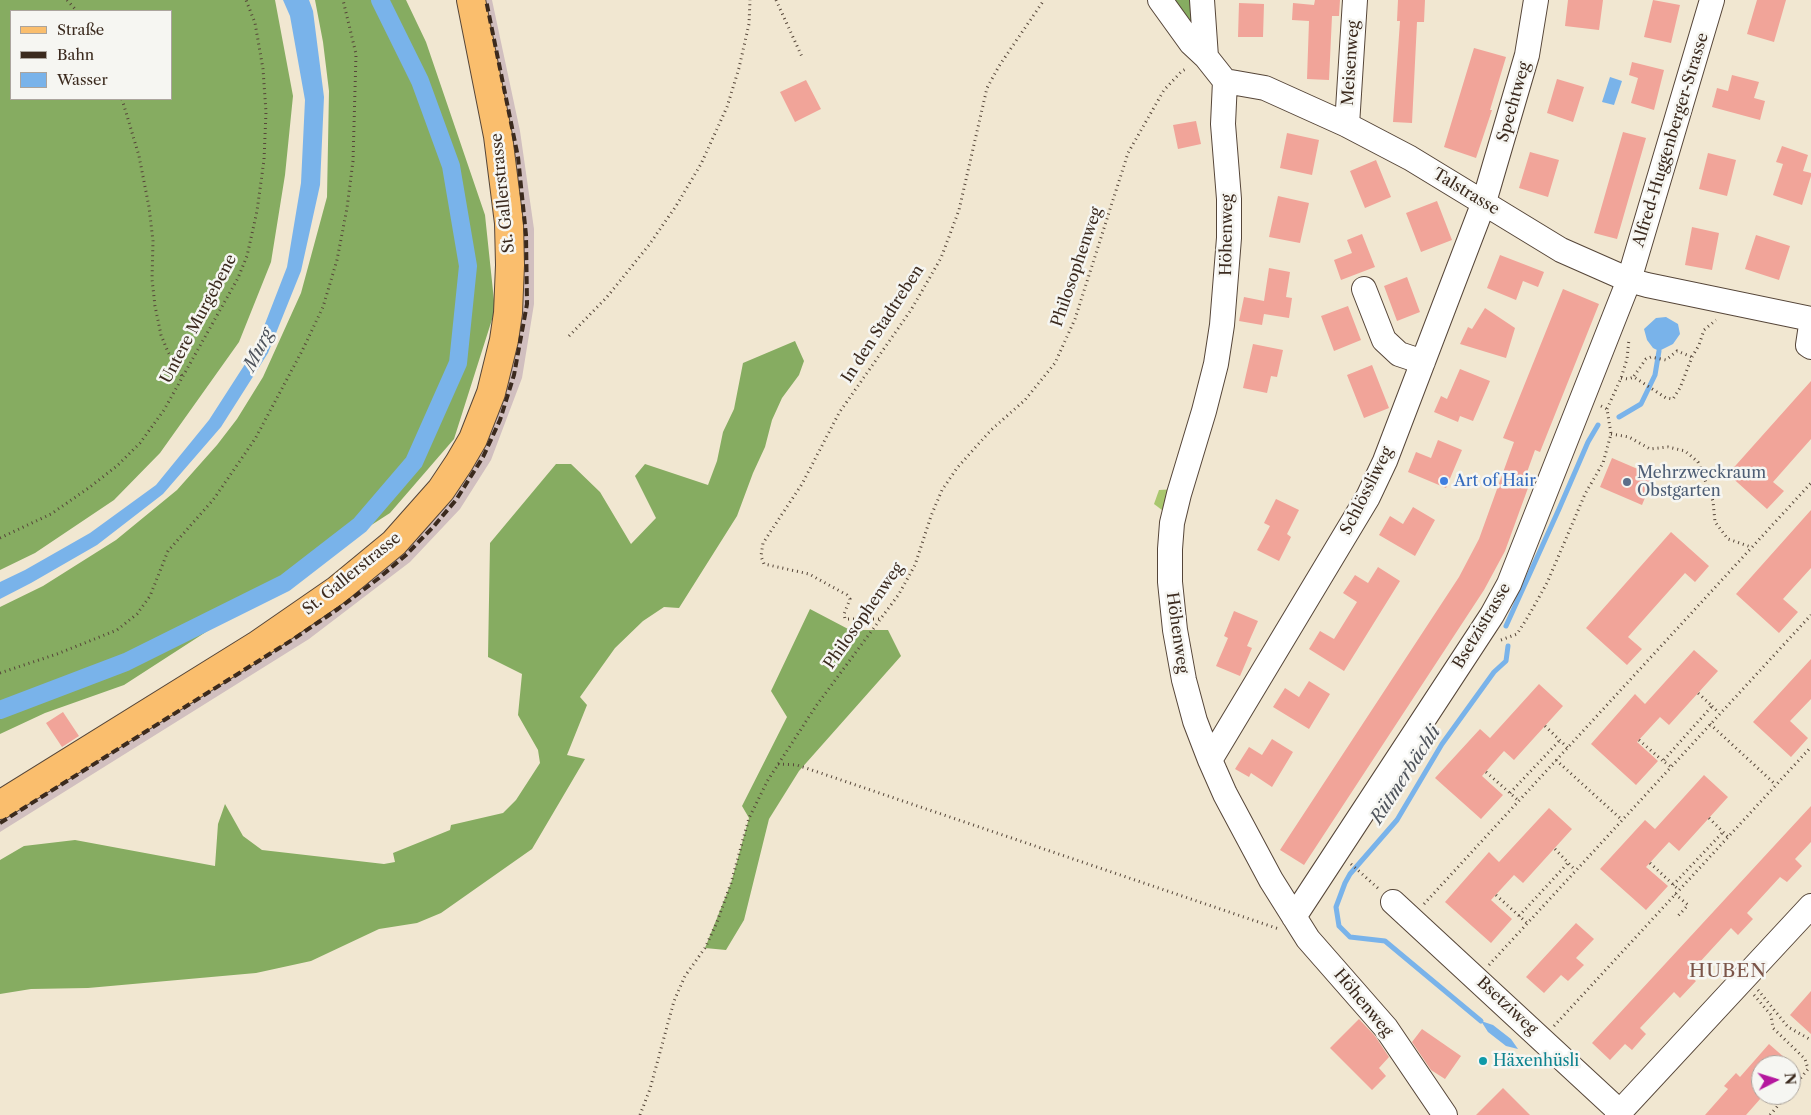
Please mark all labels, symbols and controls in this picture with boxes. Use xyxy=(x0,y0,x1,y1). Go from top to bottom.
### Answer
legend xyxy=(10,10,172,100)
text: Straße xyxy=(57,20,104,39)
street label: Meisenweg xyxy=(1338,20,1364,106)
street label: Alfred-Huggenberger-Strasse xyxy=(1629,31,1713,249)
text: Bahn xyxy=(57,45,94,64)
street label: Spechtweg xyxy=(1493,60,1535,144)
text: Wasser xyxy=(57,70,108,89)
street label: St. Gallerstrasse xyxy=(487,132,519,254)
street label: Talstrasse xyxy=(1429,165,1503,219)
street label: Höhenweg xyxy=(1217,194,1237,276)
street label: Philosophenweg xyxy=(1048,205,1106,329)
street label: Untere Murgebene xyxy=(157,251,241,387)
street label: In den Stadtreben xyxy=(838,262,928,386)
water label: Murg xyxy=(239,325,279,375)
street label: Schlössliweg xyxy=(1337,444,1397,538)
place label: Mehrzweckraum Obstgarten xyxy=(1637,463,1766,501)
place label: Art of Hair xyxy=(1454,471,1536,491)
marker: Art of Hair xyxy=(1438,475,1450,487)
marker: Mehrzweckraum Obstgarten xyxy=(1621,476,1633,488)
street label: St. Gallerstrasse xyxy=(299,529,405,619)
street label: Philosophenweg xyxy=(820,559,908,673)
street label: Bsetzistrasse xyxy=(1449,580,1515,672)
street label: Höhenweg xyxy=(1162,591,1192,675)
water label: Rütmerbächli xyxy=(1366,722,1446,828)
district label: HUBEN xyxy=(1688,961,1768,983)
street label: Höhenweg xyxy=(1329,965,1397,1041)
street label: Bsetziweg xyxy=(1473,973,1541,1039)
place label: Häxenhüsli xyxy=(1493,1051,1579,1071)
marker: Häxenhüsli xyxy=(1477,1055,1489,1067)
north arrow xyxy=(1751,1055,1801,1105)
text: N xyxy=(1780,1072,1799,1086)

